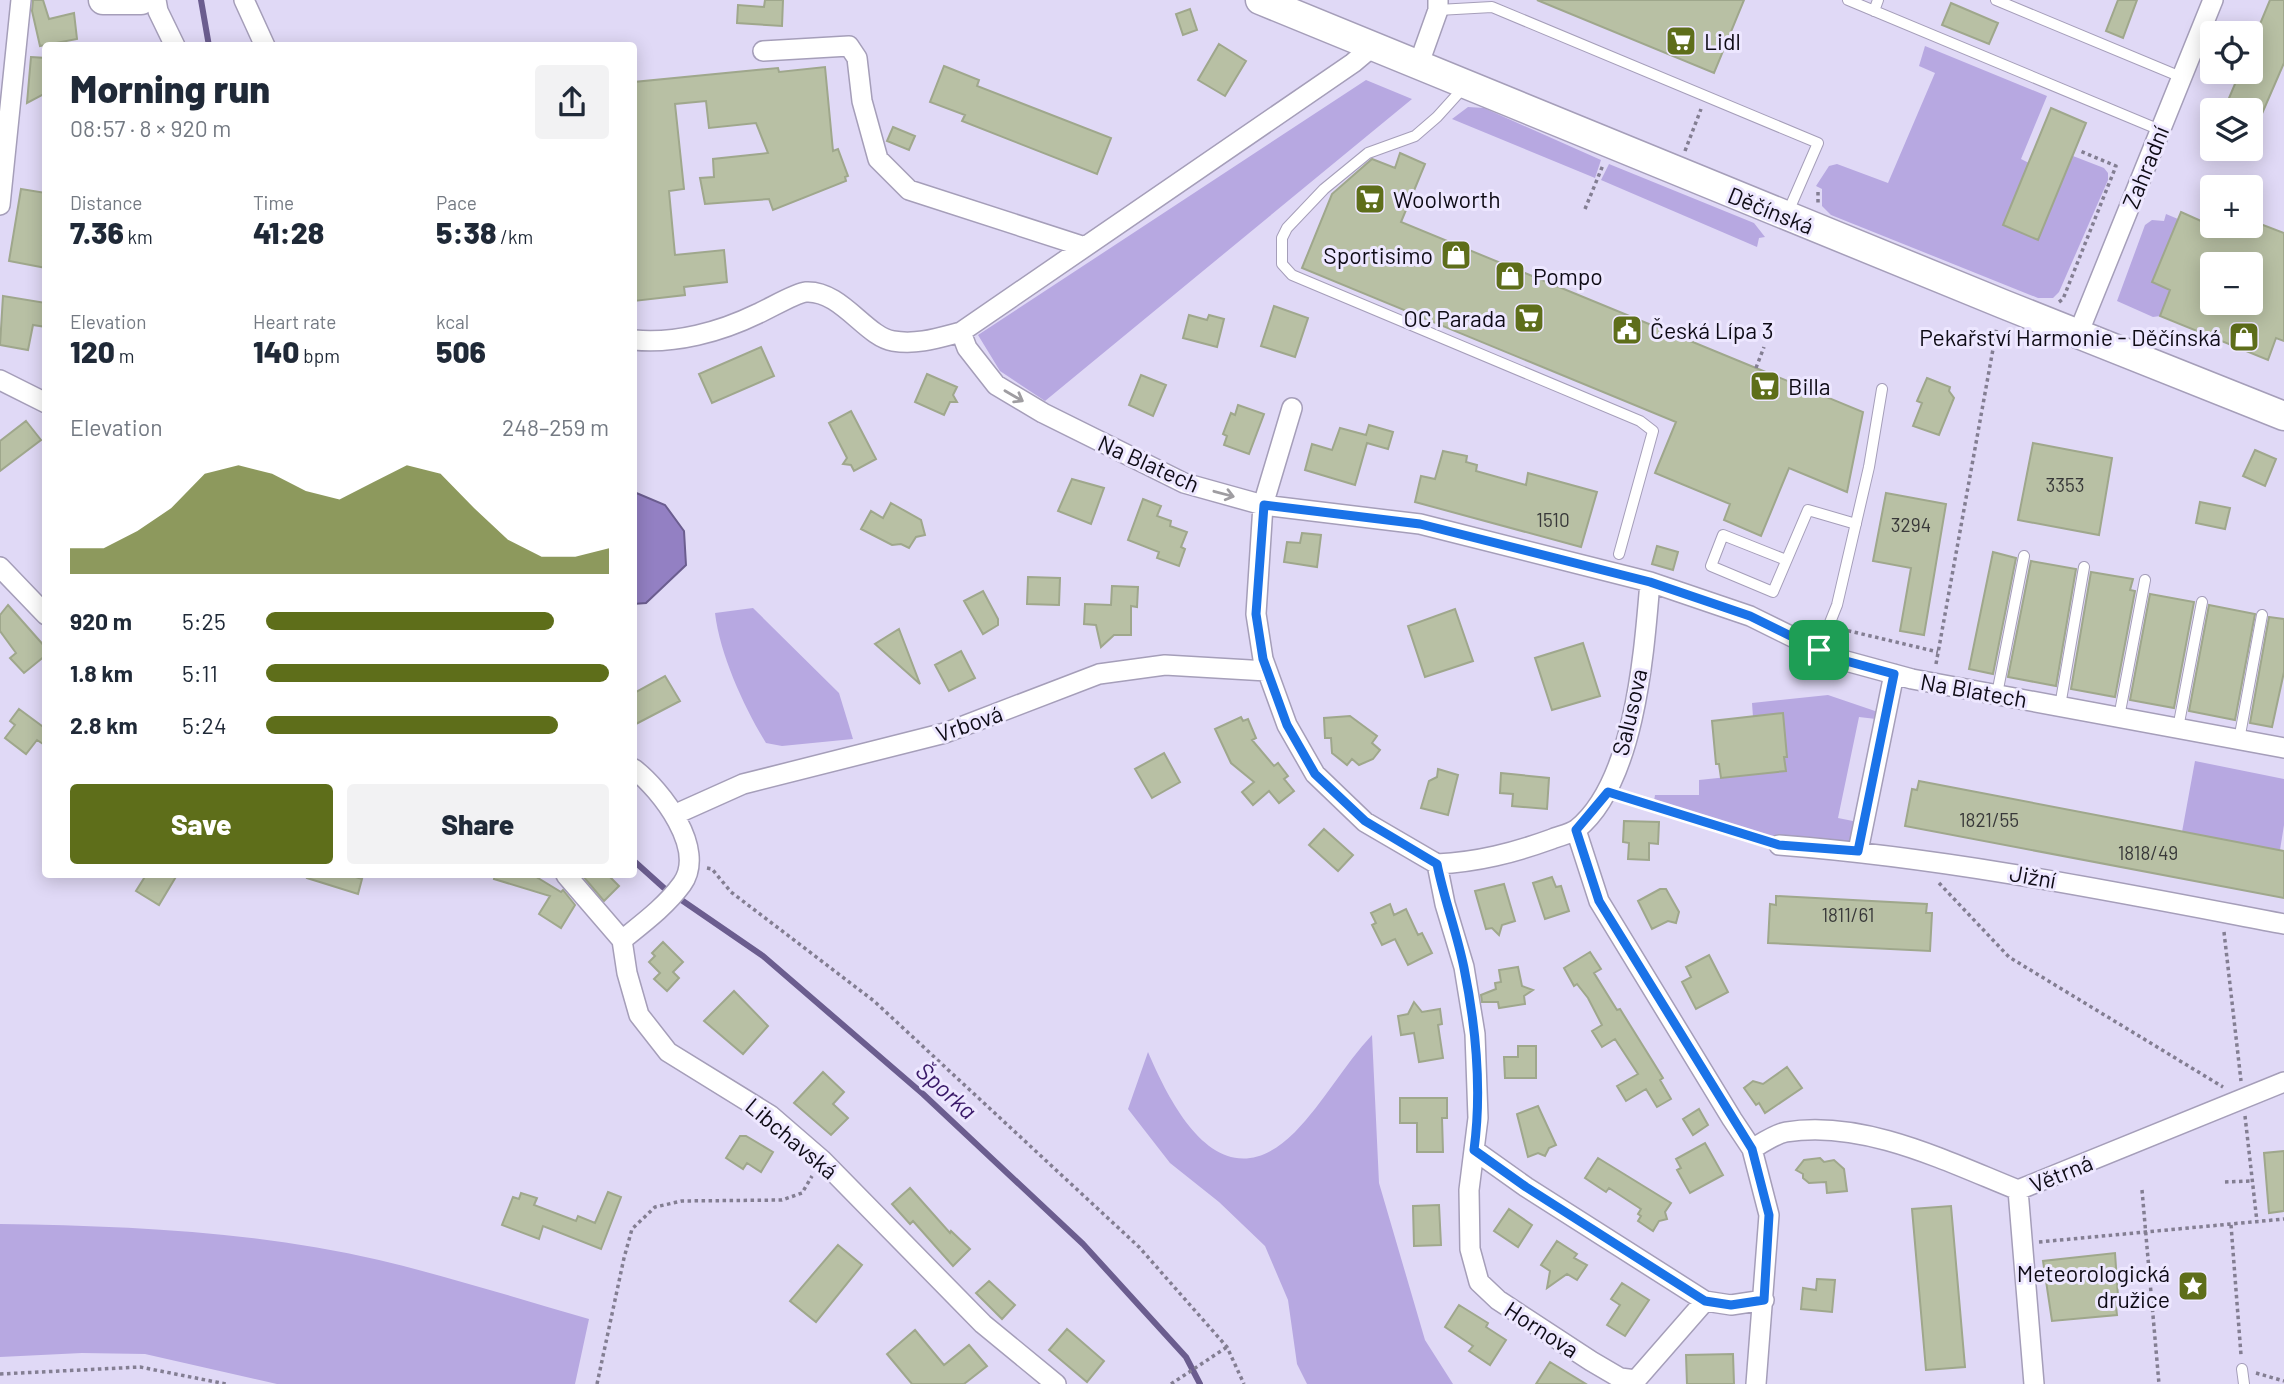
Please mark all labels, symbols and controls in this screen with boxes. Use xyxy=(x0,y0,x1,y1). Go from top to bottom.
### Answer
map controls xyxy=(2200,21,2263,315)
button: locate xyxy=(2200,21,2263,84)
supermarket icon: Lidl xyxy=(1664,24,1698,58)
place label: Lidl xyxy=(1704,27,1741,55)
text: Morning run xyxy=(70,65,270,111)
button: share xyxy=(535,65,609,139)
button: layers xyxy=(2200,98,2263,161)
text: 08:57 · 8 × 920 m xyxy=(70,114,231,142)
street label: Zahradní xyxy=(2116,121,2174,212)
button: + xyxy=(2200,175,2263,238)
street label: Děčínská xyxy=(1724,180,1818,240)
supermarket icon: Woolworth xyxy=(1353,182,1387,216)
place label: Woolworth xyxy=(1393,185,1501,213)
text: Distance xyxy=(70,191,142,214)
text: Time xyxy=(253,191,294,214)
text: Pace xyxy=(436,191,477,214)
text: 7.36 xyxy=(70,214,124,250)
text: 41:28 xyxy=(253,214,324,250)
text: 5:38 xyxy=(436,214,497,250)
text: km xyxy=(124,225,153,248)
text: /km xyxy=(497,225,533,248)
shop icon: Sportisimo xyxy=(1439,238,1473,272)
place label: Sportisimo xyxy=(1323,241,1433,269)
button: − xyxy=(2200,252,2263,315)
shop icon: Pompo xyxy=(1493,259,1527,293)
place label: Pompo xyxy=(1533,262,1603,290)
supermarket icon: OC Parada xyxy=(1512,301,1546,335)
place label: OC Parada xyxy=(1403,304,1506,332)
text: Elevation xyxy=(70,310,147,333)
text: Heart rate xyxy=(253,310,336,333)
text: kcal xyxy=(436,310,469,333)
public building icon: Česká Lípa 3 xyxy=(1610,313,1644,347)
place label: Česká Lípa 3 xyxy=(1650,316,1774,344)
shop icon: Pekařství Harmonie - Děčínská xyxy=(2227,320,2261,354)
place label: Pekařství Harmonie - Děčínská xyxy=(1919,323,2221,351)
text: 120 xyxy=(70,333,115,369)
text: 140 xyxy=(253,333,300,369)
text: 506 xyxy=(436,333,486,369)
text: m xyxy=(115,344,134,367)
text: bpm xyxy=(300,344,340,367)
supermarket icon: Billa xyxy=(1748,369,1782,403)
place label: Billa xyxy=(1788,372,1831,400)
one-way arrow xyxy=(1004,389,1024,403)
text: Elevation xyxy=(70,413,163,441)
text: 248–259 m xyxy=(502,413,609,441)
street label: Na Blatech xyxy=(1094,428,1204,498)
house number: 3353 xyxy=(2045,473,2085,496)
one-way arrow xyxy=(1212,488,1234,501)
house number: 1510 xyxy=(1536,508,1570,531)
house number: 3294 xyxy=(1891,513,1931,536)
text: 920 m xyxy=(70,607,132,635)
text: 5:25 xyxy=(182,607,226,635)
pin xyxy=(1789,620,1849,680)
icon: arrive xyxy=(1800,631,1838,669)
text: 1.8 km xyxy=(70,659,133,687)
text: 5:11 xyxy=(182,659,218,687)
street label: Salusova xyxy=(1605,666,1653,758)
street label: Na Blatech xyxy=(1918,667,2030,713)
street label: Vrbová xyxy=(932,699,1006,747)
text: 2.8 km xyxy=(70,711,138,739)
text: 5:24 xyxy=(182,711,227,739)
button: Save xyxy=(70,784,333,864)
button: Share xyxy=(347,784,609,864)
house number: 1821/55 xyxy=(1959,808,2019,831)
house number: 1818/49 xyxy=(2118,841,2178,864)
street label: Jižní xyxy=(2008,858,2059,894)
house number: 1811/61 xyxy=(1821,903,1875,926)
water label: Šporka xyxy=(911,1055,983,1125)
street label: Libchavská xyxy=(740,1091,844,1185)
street label: Větrná xyxy=(2025,1148,2097,1198)
place label: Meteorologická družice xyxy=(2017,1259,2170,1313)
place icon: Meteorologická družice xyxy=(2176,1269,2210,1303)
street label: Hornova xyxy=(1500,1295,1584,1363)

